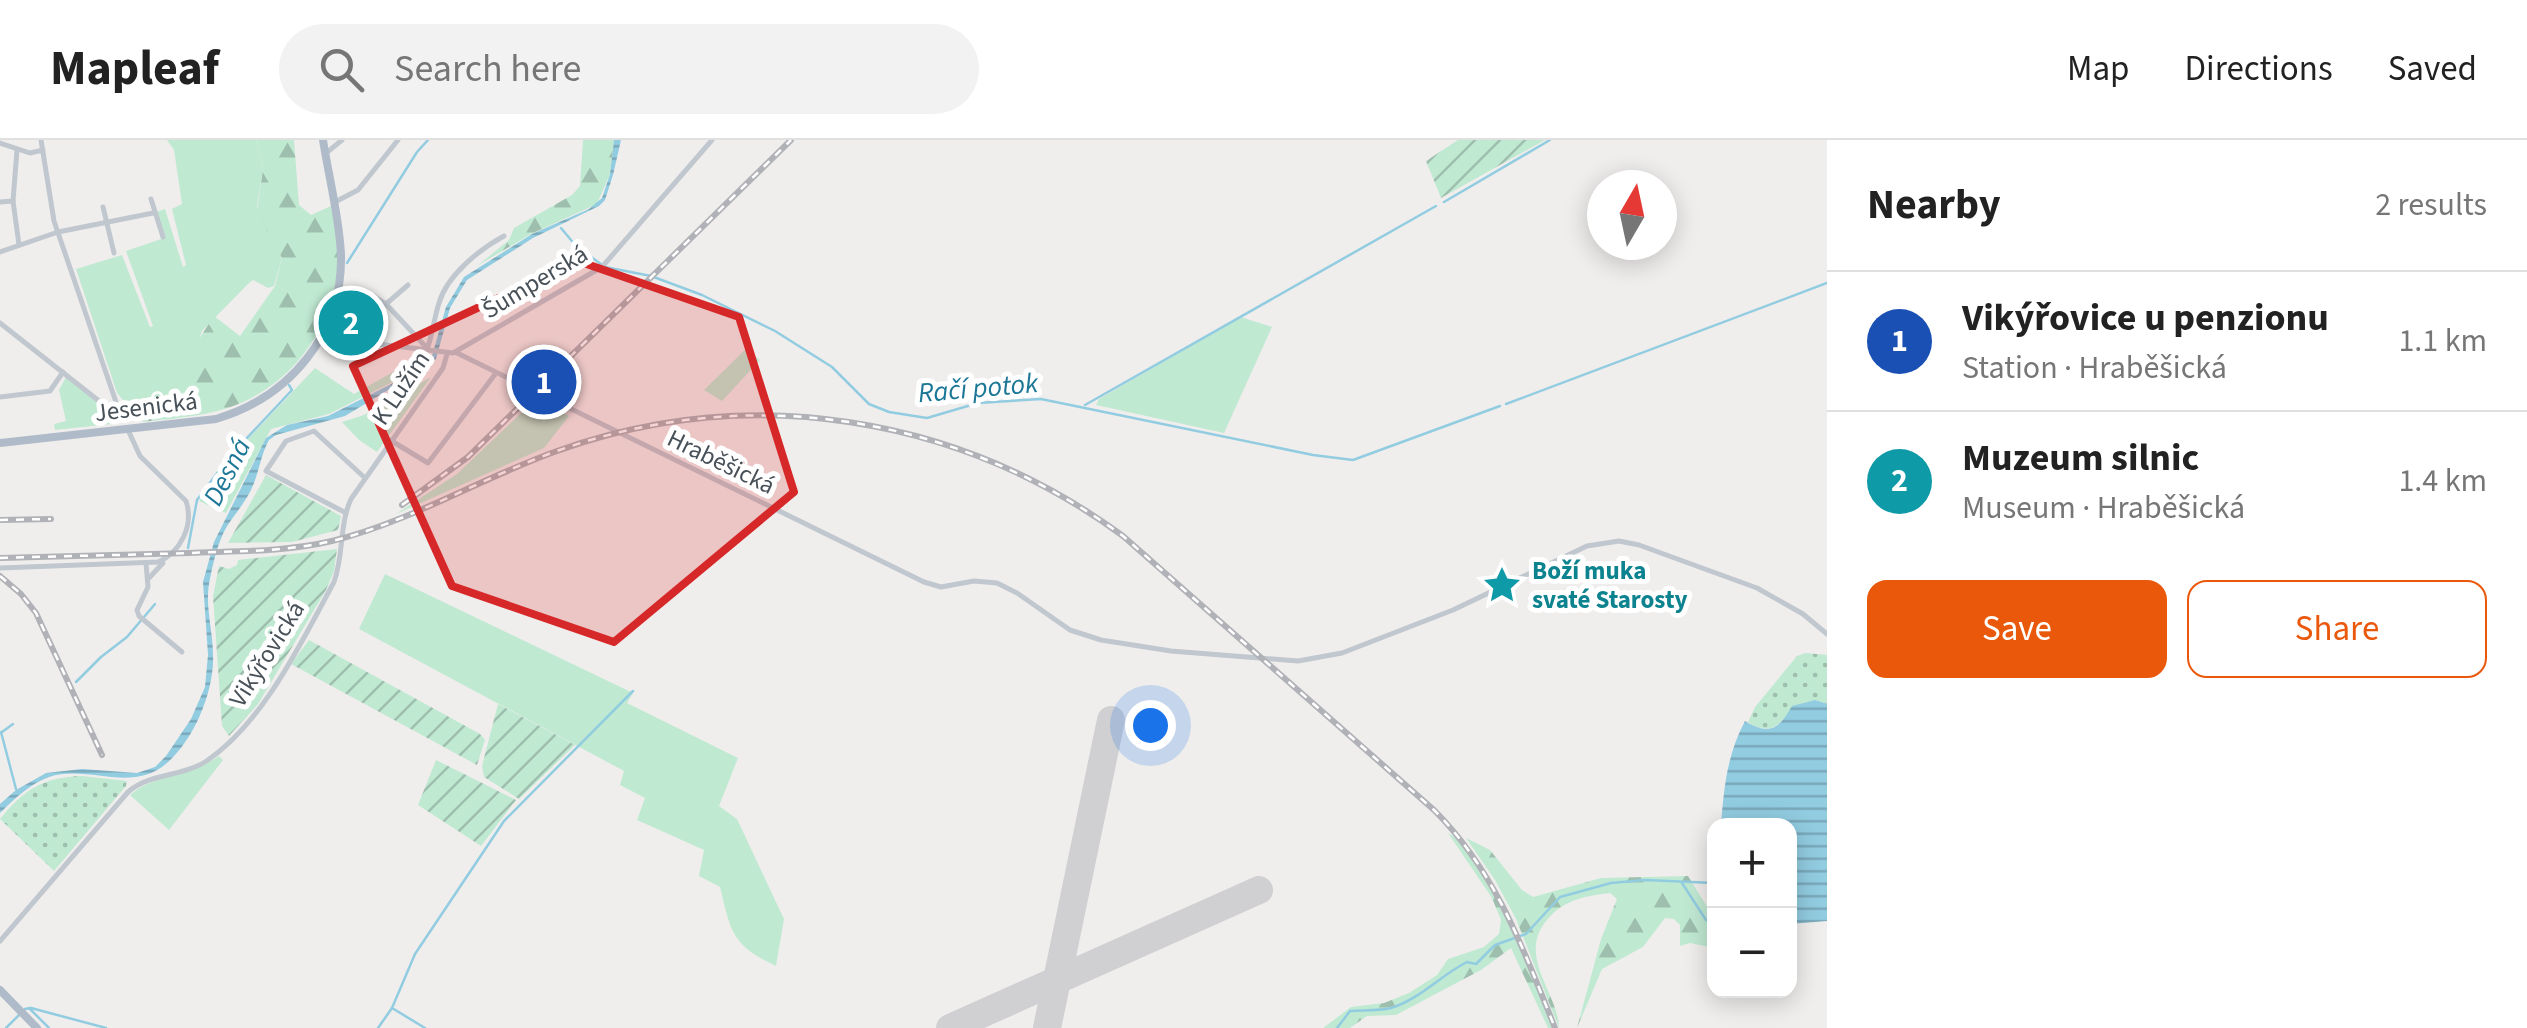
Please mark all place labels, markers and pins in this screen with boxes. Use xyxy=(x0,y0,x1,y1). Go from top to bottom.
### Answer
pin: 2 xyxy=(318,286,384,360)
pin: 1 xyxy=(512,344,576,420)
place label: Boží muka svaté Starosty xyxy=(1532,553,1688,618)
place icon: Boží muka svaté Starosty xyxy=(1481,564,1523,606)

